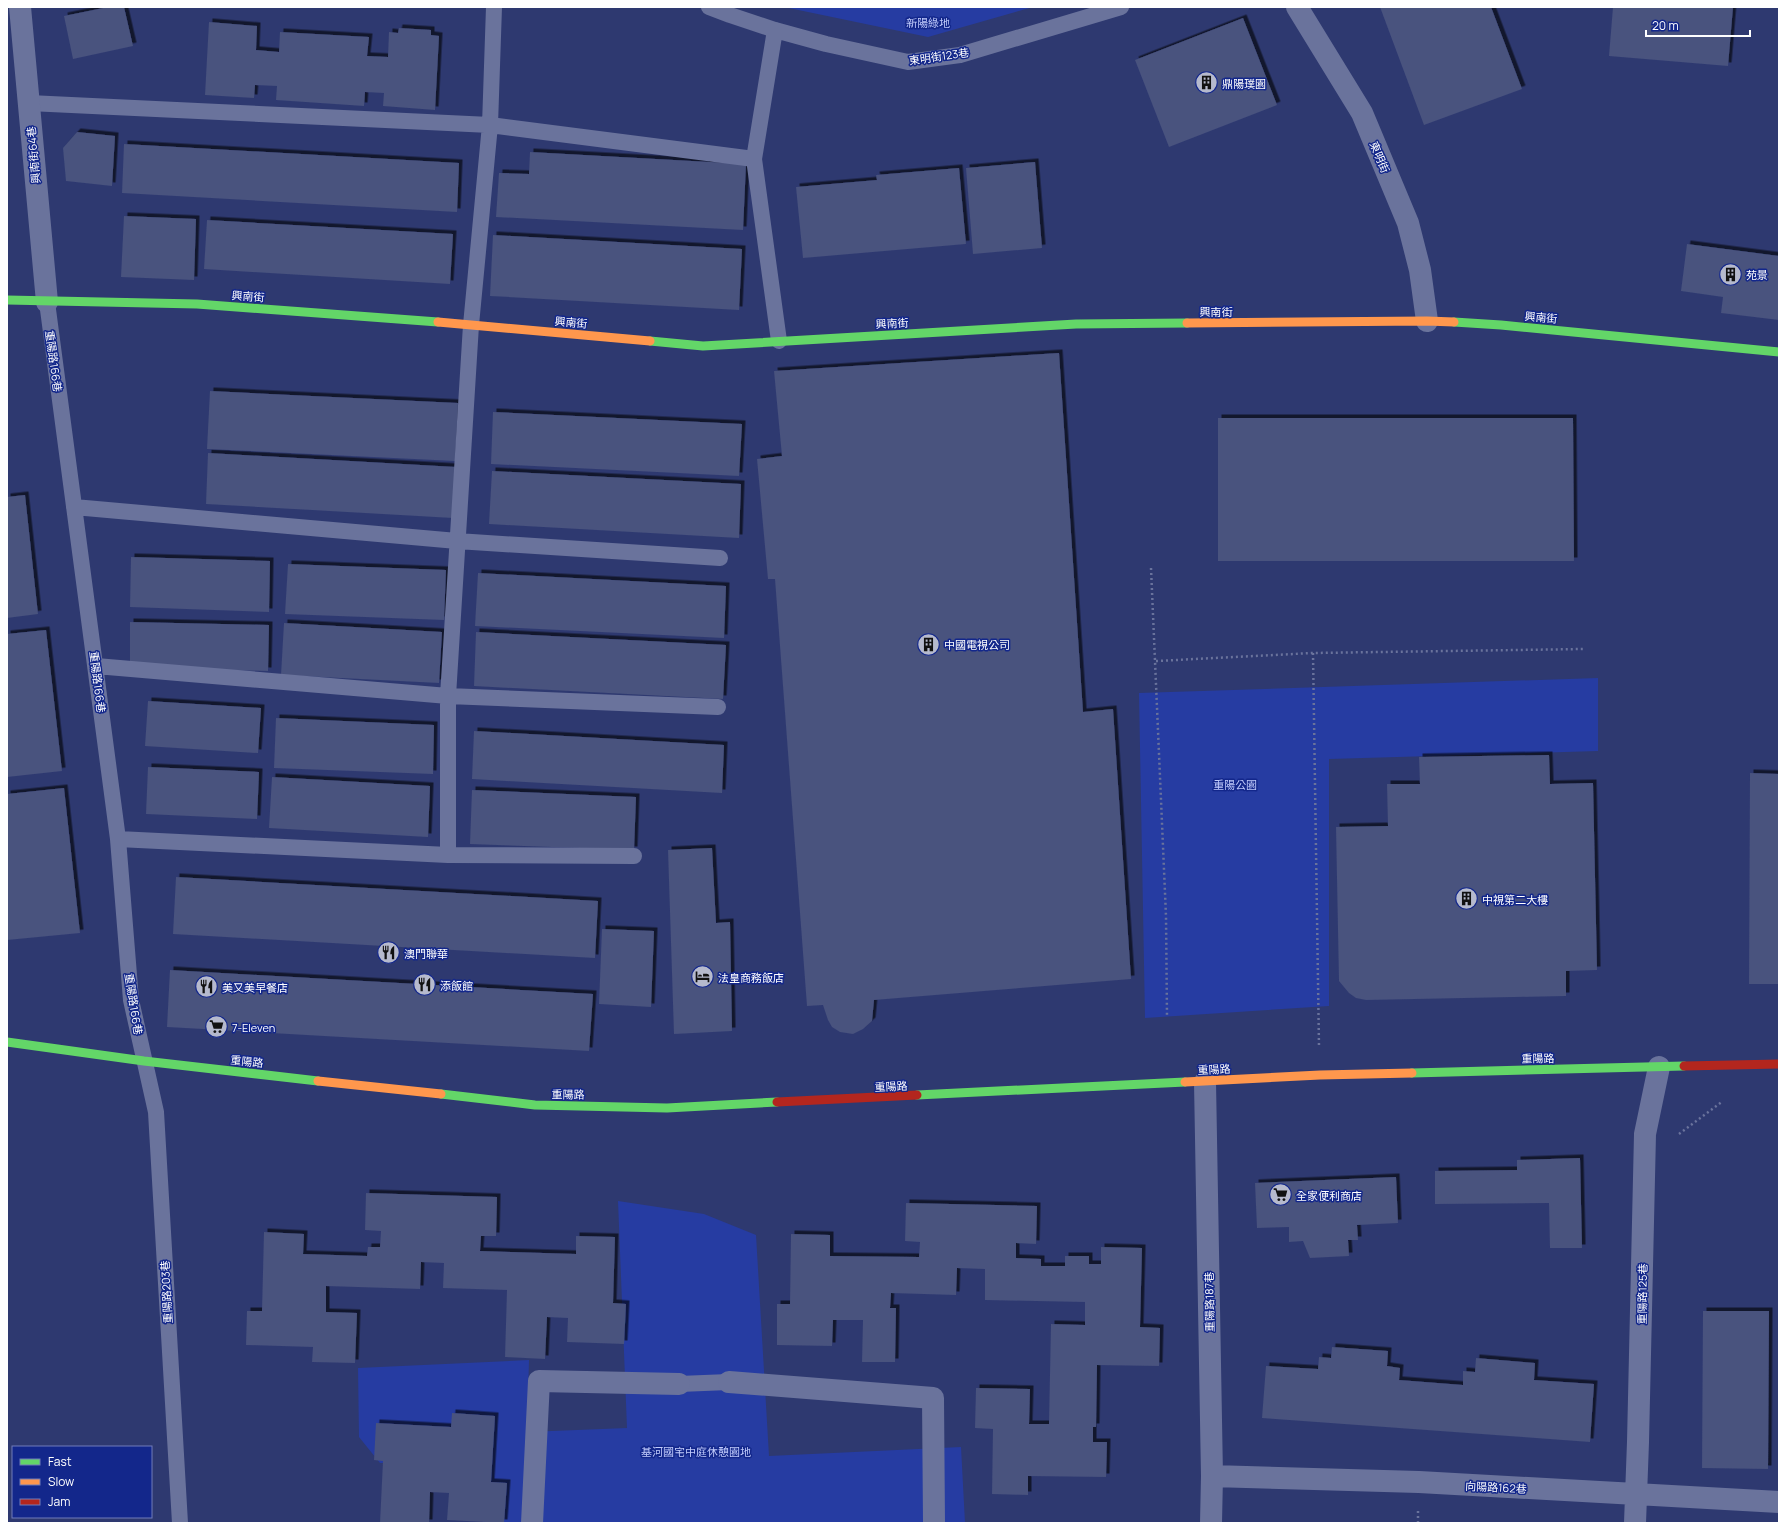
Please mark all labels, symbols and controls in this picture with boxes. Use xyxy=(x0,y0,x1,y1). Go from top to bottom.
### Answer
scale bar xyxy=(1646,12,1750,38)
park label: 新陽綠地 xyxy=(906,15,950,30)
text: 20 m xyxy=(1652,17,1679,34)
street label: 東明街123巷 xyxy=(908,44,970,68)
building icon: 鼎陽璞園 xyxy=(1193,70,1219,96)
place label: 鼎陽璞園 xyxy=(1222,76,1266,91)
street label: 興南街64巷 xyxy=(23,126,43,184)
street label: 東明街 xyxy=(1367,139,1393,175)
building icon: 苑景 xyxy=(1718,261,1744,287)
place label: 苑景 xyxy=(1746,267,1768,282)
street label: 興南街 xyxy=(231,287,265,305)
street label: 興南街 xyxy=(1200,304,1233,319)
street label: 興南街 xyxy=(1524,308,1558,326)
street label: 興南街 xyxy=(554,313,588,331)
street label: 興南街 xyxy=(875,315,909,331)
street label: 重陽路166巷 xyxy=(42,329,66,393)
building icon: 中國電視公司 xyxy=(916,631,942,657)
place label: 中國電視公司 xyxy=(944,637,1010,652)
street label: 重陽路166巷 xyxy=(87,650,109,714)
park label: 重陽公園 xyxy=(1213,777,1257,792)
building icon: 中視第二大樓 xyxy=(1453,886,1479,912)
place label: 中視第二大樓 xyxy=(1482,892,1548,907)
restaurant icon: 澳門聯華 xyxy=(375,940,401,966)
place label: 澳門聯華 xyxy=(404,946,448,961)
hotel icon: 法皇商務飯店 xyxy=(689,964,715,990)
place label: 法皇商務飯店 xyxy=(718,970,784,985)
street label: 重陽路166巷 xyxy=(122,972,146,1036)
restaurant icon: 添飯館 xyxy=(411,972,437,998)
restaurant icon: 美又美早餐店 xyxy=(194,974,220,1000)
place label: 添飯館 xyxy=(440,978,473,993)
place label: 美又美早餐店 xyxy=(222,980,288,995)
supermarket icon: 7-Eleven xyxy=(203,1014,229,1040)
place label: 7-Eleven xyxy=(232,1020,275,1035)
street label: 重陽路 xyxy=(1521,1050,1555,1066)
street label: 重陽路 xyxy=(230,1052,264,1070)
street label: 重陽路 xyxy=(1197,1061,1231,1077)
street label: 重陽路 xyxy=(874,1078,908,1094)
street label: 重陽路 xyxy=(551,1086,585,1102)
supermarket icon: 全家便利商店 xyxy=(1267,1182,1293,1208)
place label: 全家便利商店 xyxy=(1296,1188,1362,1203)
street label: 重陽路203巷 xyxy=(157,1260,175,1324)
street label: 重陽路125巷 xyxy=(1634,1263,1650,1325)
street label: 重陽路187巷 xyxy=(1201,1272,1217,1332)
park label: 基河國宅中庭休憩園地 xyxy=(641,1444,751,1459)
legend xyxy=(12,1446,152,1518)
text: Fast xyxy=(48,1453,72,1470)
text: Slow xyxy=(48,1473,74,1490)
street label: 向陽路162巷 xyxy=(1465,1478,1527,1496)
text: Jam xyxy=(48,1493,70,1510)

